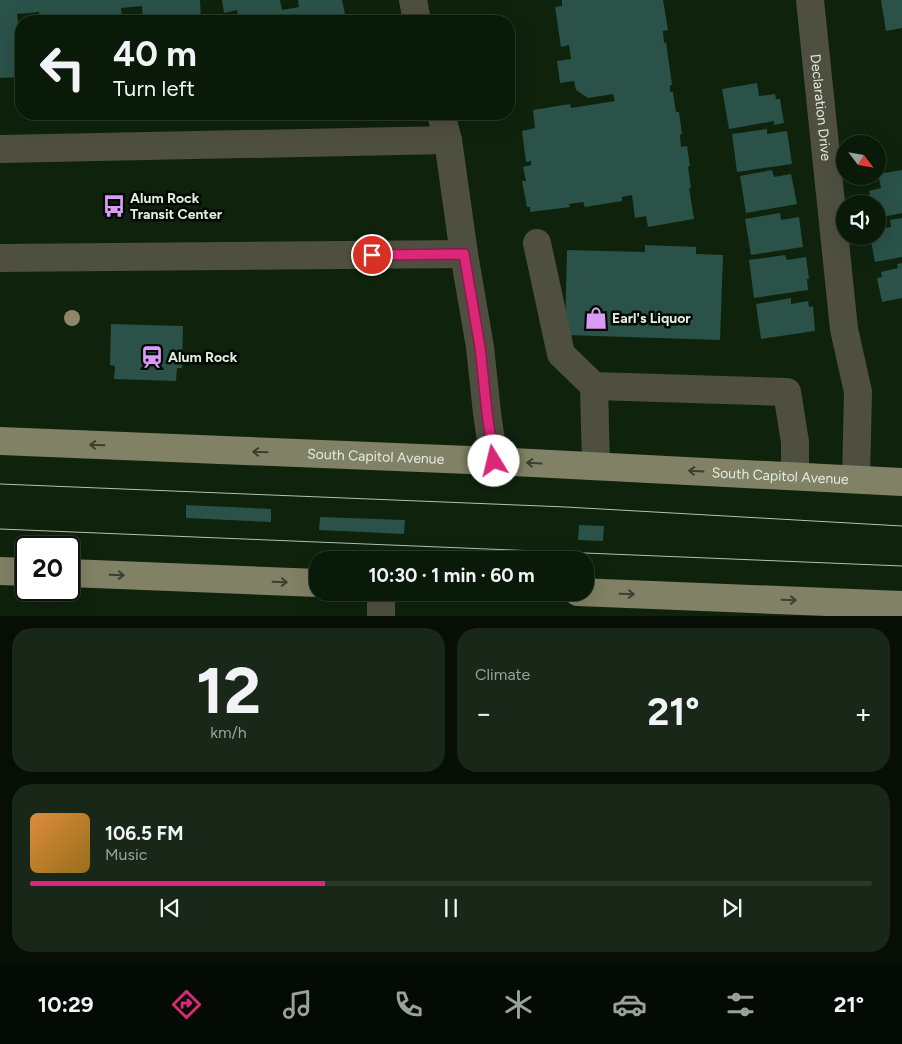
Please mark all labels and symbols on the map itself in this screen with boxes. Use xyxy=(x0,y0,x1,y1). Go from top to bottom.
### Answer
street label: Declaration Drive xyxy=(807,53,835,162)
north arrow xyxy=(836,135,886,185)
place label: Alum Rock Transit Center xyxy=(130,190,223,223)
bus stop icon: Alum Rock Transit Center xyxy=(101,193,127,219)
pin xyxy=(351,234,393,276)
shop icon: Earl's Liquor xyxy=(583,305,609,331)
place label: Earl's Liquor xyxy=(612,310,691,327)
station icon: Alum Rock xyxy=(139,344,165,370)
place label: Alum Rock xyxy=(168,349,238,366)
position arrow xyxy=(467,434,519,486)
one-way arrow xyxy=(90,440,106,450)
street label: South Capitol Avenue xyxy=(307,445,445,467)
one-way arrow xyxy=(252,447,268,456)
one-way arrow xyxy=(526,458,542,467)
street label: South Capitol Avenue xyxy=(711,464,850,488)
one-way arrow xyxy=(688,466,704,475)
speed limit sign: 20 xyxy=(15,536,80,601)
one-way arrow xyxy=(109,571,125,580)
one-way arrow xyxy=(272,577,288,586)
one-way arrow xyxy=(618,590,634,599)
one-way arrow xyxy=(781,596,797,605)

